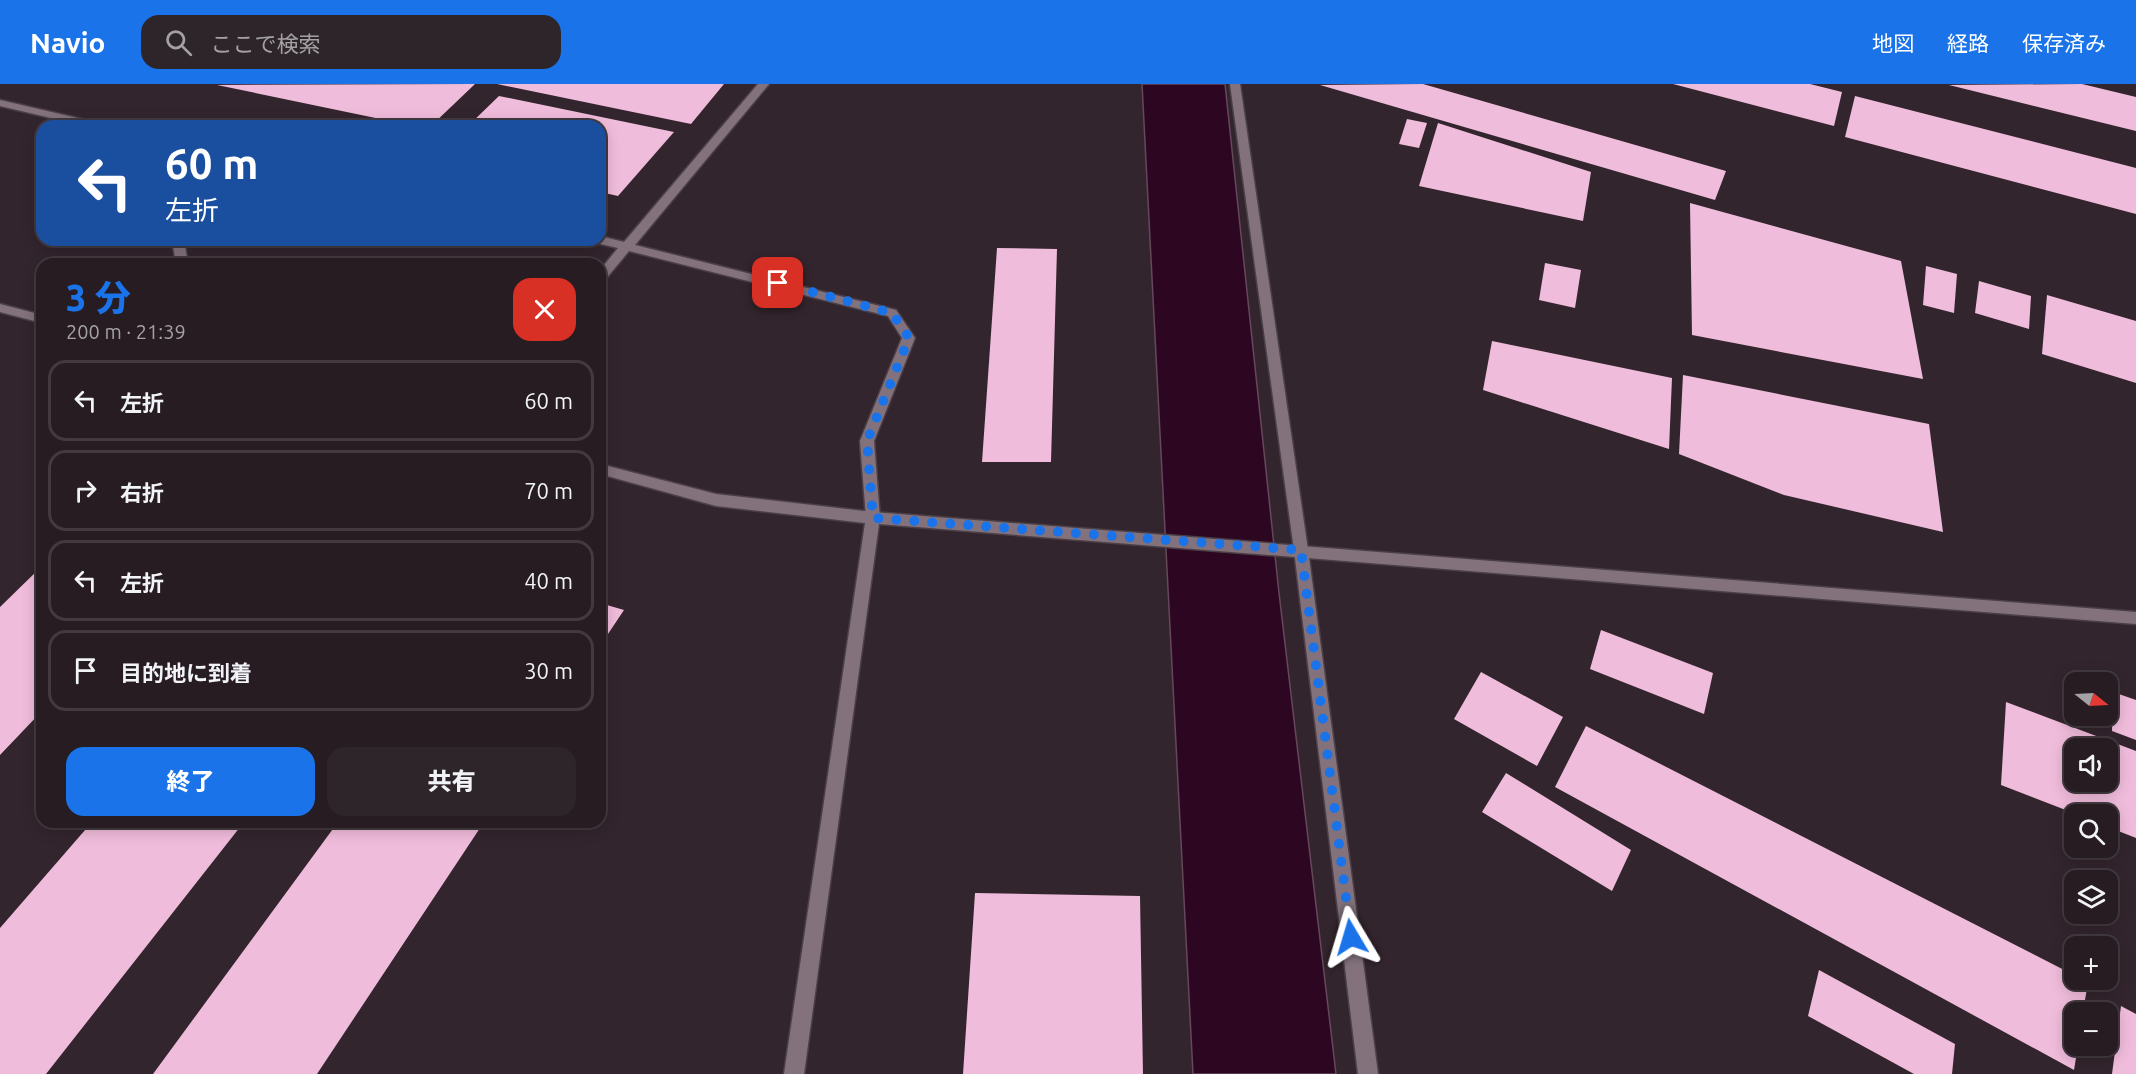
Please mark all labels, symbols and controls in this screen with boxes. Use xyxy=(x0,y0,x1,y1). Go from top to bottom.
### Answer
search box xyxy=(141,15,561,69)
icon: search xyxy=(162,26,195,59)
text: Navio xyxy=(30,27,105,58)
text: ここで検索 xyxy=(210,31,320,56)
text: 地図 xyxy=(1872,31,1914,55)
text: 経路 xyxy=(1947,31,1989,55)
text: 保存済み xyxy=(2022,31,2106,55)
text: 60 m xyxy=(165,140,259,187)
icon: left xyxy=(66,144,144,222)
text: 左折 xyxy=(165,195,219,225)
pin xyxy=(752,257,803,308)
icon: arrive xyxy=(761,266,794,299)
text: 3 分 xyxy=(66,277,131,318)
button: close xyxy=(513,278,576,341)
text: 200 m · 21:39 xyxy=(66,320,186,343)
icon: left xyxy=(69,384,102,417)
text: 60 m xyxy=(524,388,573,413)
text: 左折 xyxy=(120,390,164,415)
icon: right xyxy=(69,474,102,507)
text: 70 m xyxy=(524,478,573,503)
text: 右折 xyxy=(120,480,164,505)
icon: left xyxy=(69,564,102,597)
text: 40 m xyxy=(524,568,573,593)
text: 左折 xyxy=(120,570,164,595)
icon: arrive xyxy=(69,654,102,687)
text: 30 m xyxy=(524,658,573,683)
text: 目的地に到着 xyxy=(120,660,252,685)
north arrow xyxy=(2064,672,2118,726)
map controls xyxy=(2064,672,2118,1056)
button: sound xyxy=(2064,738,2118,792)
button: 終了 xyxy=(66,747,315,816)
button: 共有 xyxy=(327,747,576,816)
button: search xyxy=(2064,804,2118,858)
button: layers xyxy=(2064,870,2118,924)
position arrow xyxy=(1319,905,1383,969)
button: + xyxy=(2064,936,2118,990)
button: − xyxy=(2064,1002,2118,1056)

